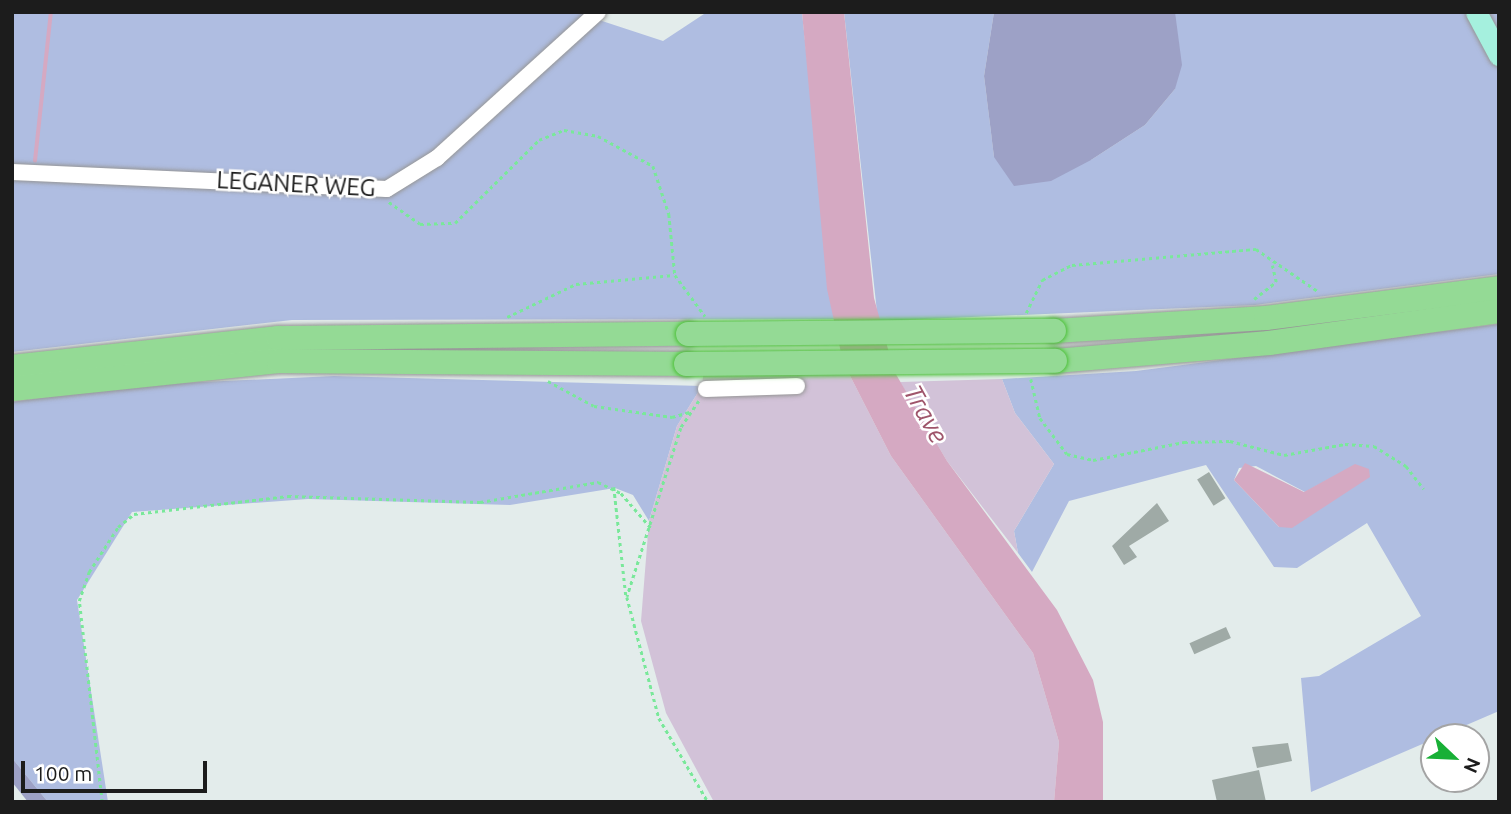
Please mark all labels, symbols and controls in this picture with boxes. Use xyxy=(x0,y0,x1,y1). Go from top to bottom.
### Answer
street label: LEGANER WEG xyxy=(216,165,376,203)
water label: Trave xyxy=(897,379,955,449)
north arrow xyxy=(1420,723,1490,793)
scale bar xyxy=(24,748,210,792)
text: N xyxy=(1460,755,1485,776)
text: 100 m xyxy=(34,761,92,785)

